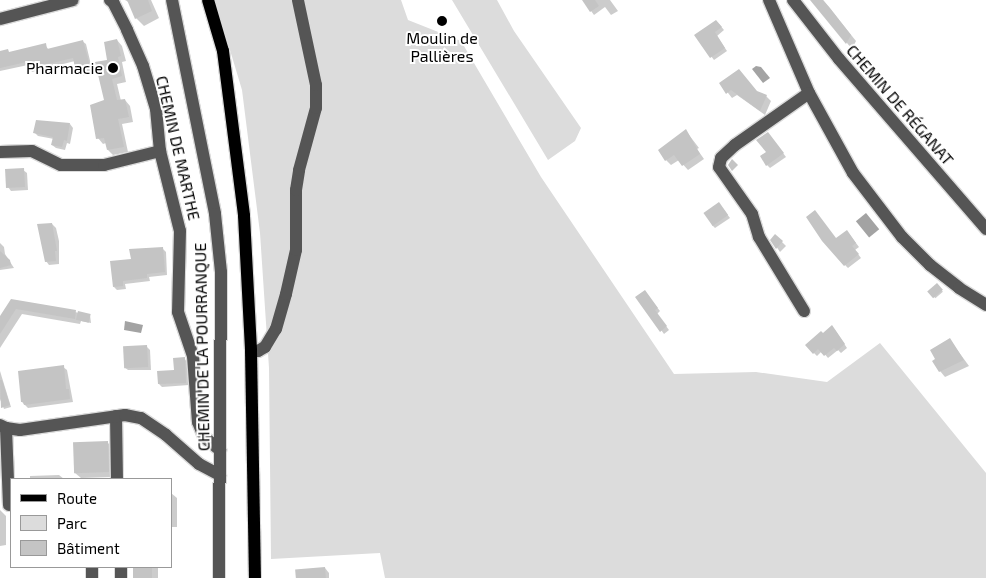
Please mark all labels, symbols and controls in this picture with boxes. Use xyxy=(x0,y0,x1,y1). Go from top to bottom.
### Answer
marker: Moulin de Pallières xyxy=(436,15,448,27)
place label: Moulin de Pallières xyxy=(406,28,478,66)
street label: CHEMIN DE RÉGANAT xyxy=(842,41,958,169)
place label: Pharmacie xyxy=(26,58,103,78)
marker: Pharmacie xyxy=(107,62,119,74)
street label: CHEMIN DE MARTHE xyxy=(152,74,204,222)
street label: CHEMIN DE LA POURRANQUE xyxy=(191,242,213,452)
legend xyxy=(10,478,172,568)
text: Route xyxy=(57,489,97,507)
text: Parc xyxy=(57,514,87,532)
text: Bâtiment xyxy=(57,539,120,557)

